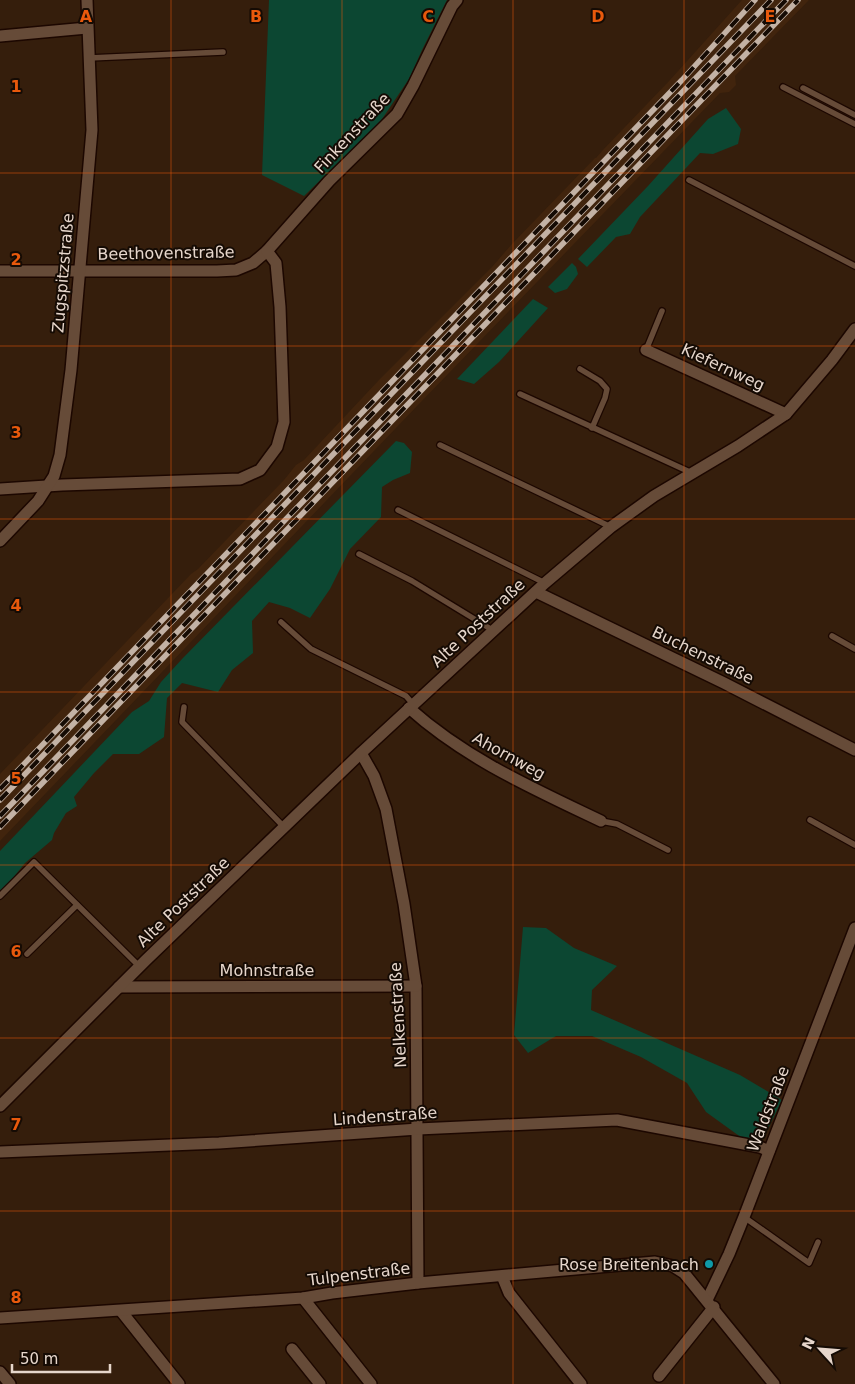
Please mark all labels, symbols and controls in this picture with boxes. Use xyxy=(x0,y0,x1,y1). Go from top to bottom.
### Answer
text: A xyxy=(80,7,93,26)
text: B xyxy=(250,7,262,26)
text: C xyxy=(422,7,434,26)
text: D xyxy=(591,7,605,26)
text: E xyxy=(765,7,775,26)
text: 1 xyxy=(10,77,22,96)
street label: Finkenstraße xyxy=(310,89,394,177)
street label: Zugspitzstraße xyxy=(48,213,78,333)
street label: Beethovenstraße xyxy=(97,242,235,264)
text: 2 xyxy=(10,250,22,269)
street label: Kiefernweg xyxy=(678,339,768,395)
text: 3 xyxy=(10,423,22,442)
street label: Alte Poststraße xyxy=(427,575,529,671)
text: 4 xyxy=(10,596,22,615)
street label: Buchenstraße xyxy=(649,622,757,688)
street label: Ahornweg xyxy=(469,728,549,784)
text: 5 xyxy=(10,769,22,788)
street label: Alte Poststraße xyxy=(133,853,233,951)
text: 6 xyxy=(10,942,22,961)
street label: Mohnstraße xyxy=(220,961,314,980)
street label: Nelkenstraße xyxy=(386,962,410,1068)
street label: Waldstraße xyxy=(743,1064,793,1154)
street label: Lindenstraße xyxy=(332,1103,438,1129)
text: 7 xyxy=(10,1115,22,1134)
place label: Rose Breitenbach xyxy=(559,1255,699,1274)
street label: Tulpenstraße xyxy=(306,1258,411,1290)
marker: Rose Breitenbach xyxy=(703,1258,715,1270)
text: 8 xyxy=(10,1288,22,1307)
north arrow xyxy=(795,1324,845,1374)
text: N xyxy=(799,1335,818,1352)
scale bar xyxy=(12,1342,110,1374)
text: 50 m xyxy=(20,1350,58,1368)

